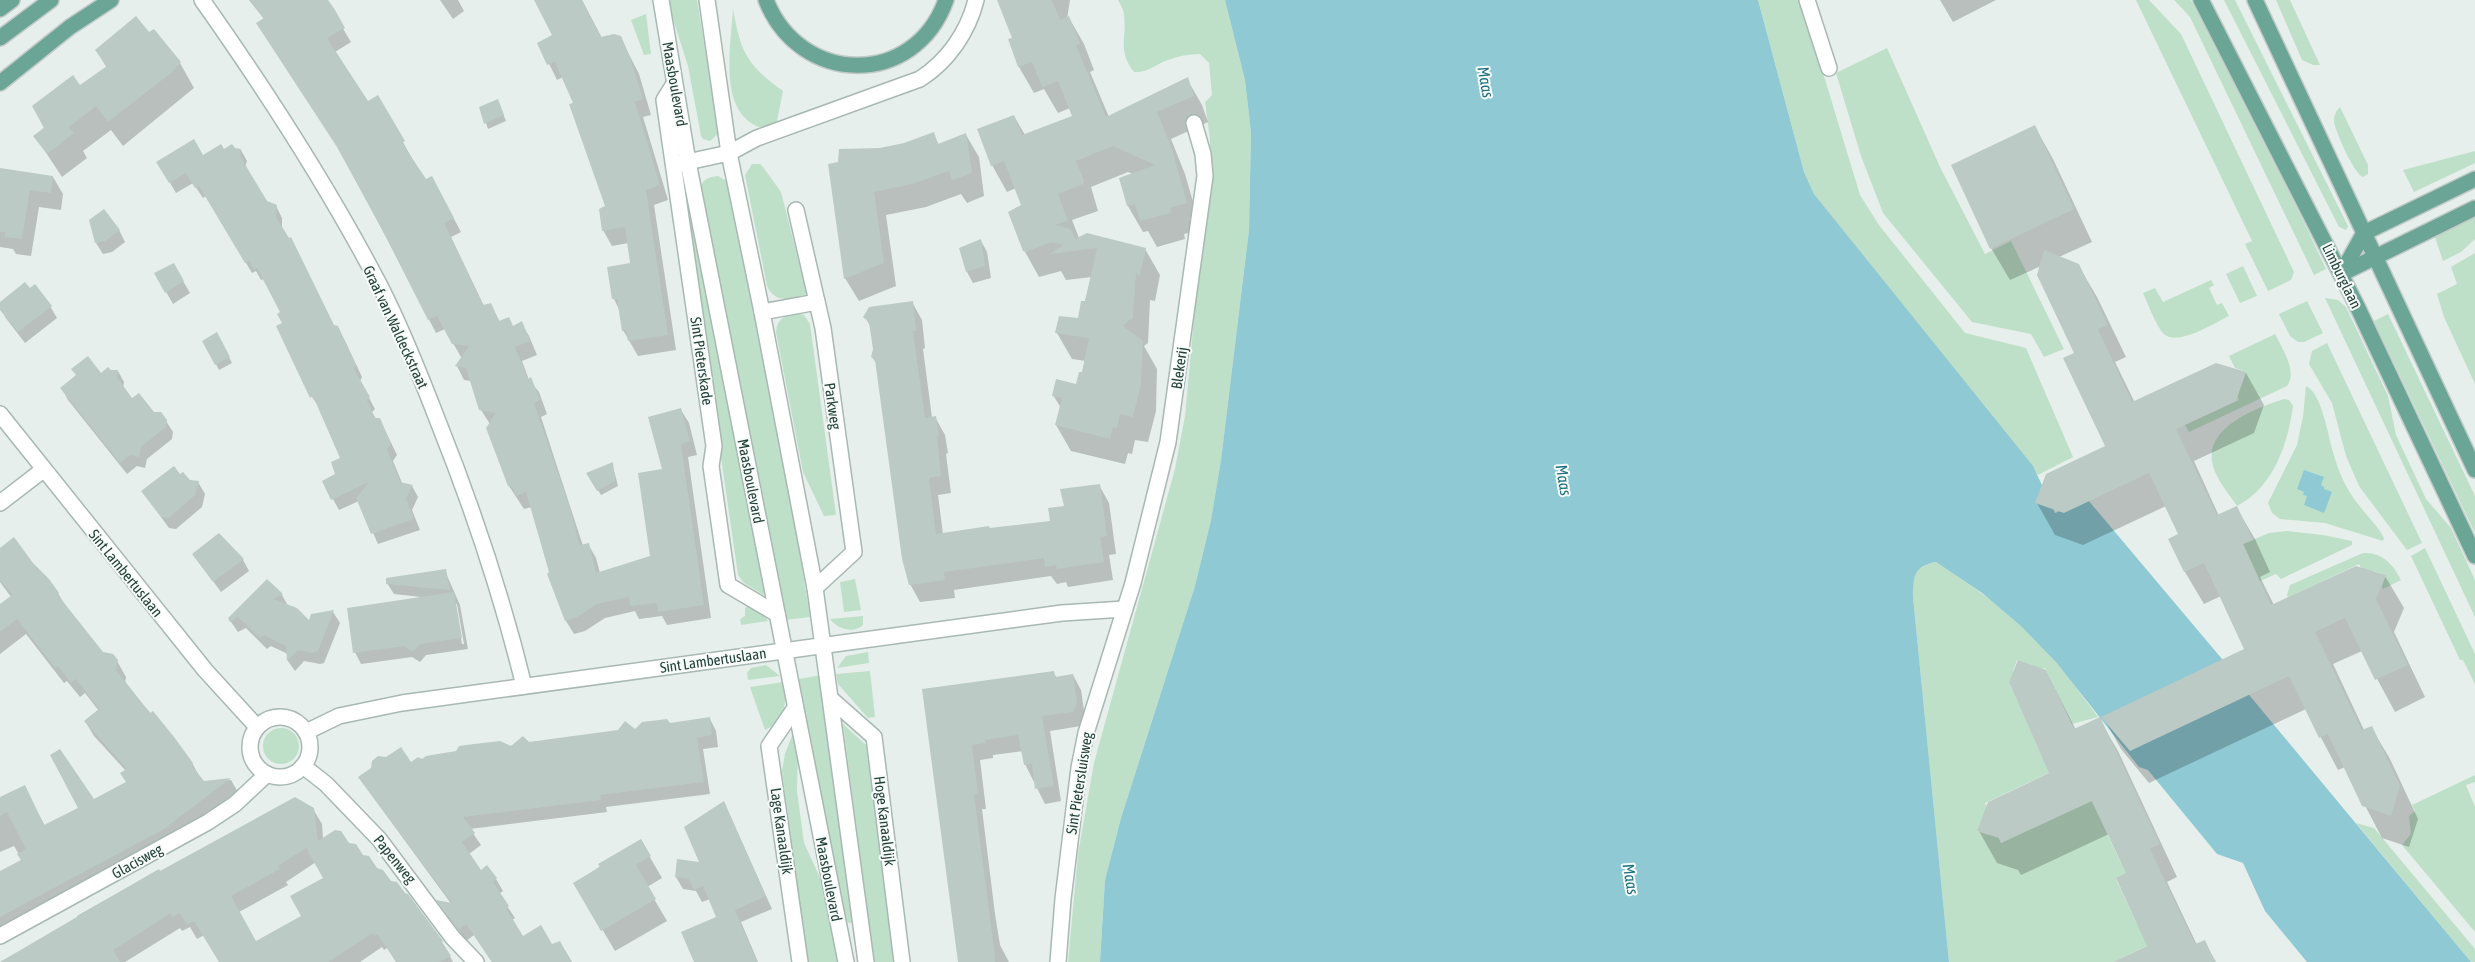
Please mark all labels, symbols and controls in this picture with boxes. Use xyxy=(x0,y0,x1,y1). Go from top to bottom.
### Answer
street label: Maasboulevard xyxy=(659,40,691,128)
water label: Maas xyxy=(1474,65,1498,99)
street label: Limburglaan xyxy=(2319,241,2365,311)
street label: Graaf van Waldeckstraat xyxy=(360,263,432,391)
street label: Sint Pieterskade xyxy=(687,316,717,406)
street label: Blekerij xyxy=(1168,346,1190,390)
street label: Parkweg xyxy=(821,381,845,431)
street label: Maasboulevard xyxy=(734,437,768,525)
water label: Maas xyxy=(1552,463,1576,497)
street label: Sint Lambertuslaan xyxy=(86,526,166,620)
street label: Sint Lambertuslaan xyxy=(659,644,767,676)
street label: Sint Pietersluisweg xyxy=(1063,730,1096,835)
street label: Hoge Kanaaldijk xyxy=(871,775,899,867)
street label: Lage Kanaaldijk xyxy=(767,787,797,876)
street label: Papenweg xyxy=(370,831,420,887)
street label: Maasboulevard xyxy=(812,835,846,923)
street label: Glacisweg xyxy=(109,840,166,882)
water label: Maas xyxy=(1619,862,1643,896)

